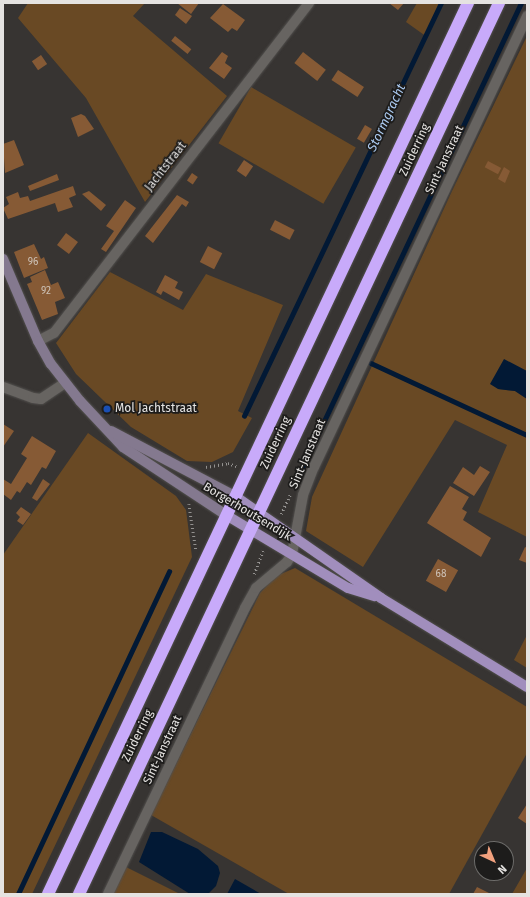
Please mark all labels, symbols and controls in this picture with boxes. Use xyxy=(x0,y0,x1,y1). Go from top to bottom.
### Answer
water label: Stormgracht xyxy=(365,82,409,154)
street label: Zuiderring xyxy=(397,122,433,178)
street label: Sint-Janstraat xyxy=(423,123,467,197)
street label: Jachtstraat xyxy=(142,139,190,195)
house number: 96 xyxy=(28,257,38,269)
house number: 92 xyxy=(41,286,51,298)
place label: Mol Jachtstraat xyxy=(115,402,197,416)
marker: Mol Jachtstraat xyxy=(102,404,112,414)
street label: Zuiderring xyxy=(258,415,294,471)
street label: Sint-Janstraat xyxy=(287,417,329,491)
street label: Borgerhoutsendijk xyxy=(200,480,294,544)
house number: 68 xyxy=(436,569,446,581)
street label: Zuiderring xyxy=(119,708,157,764)
street label: Sint-Janstraat xyxy=(141,713,185,787)
north arrow xyxy=(474,841,514,881)
text: N xyxy=(495,862,509,876)

